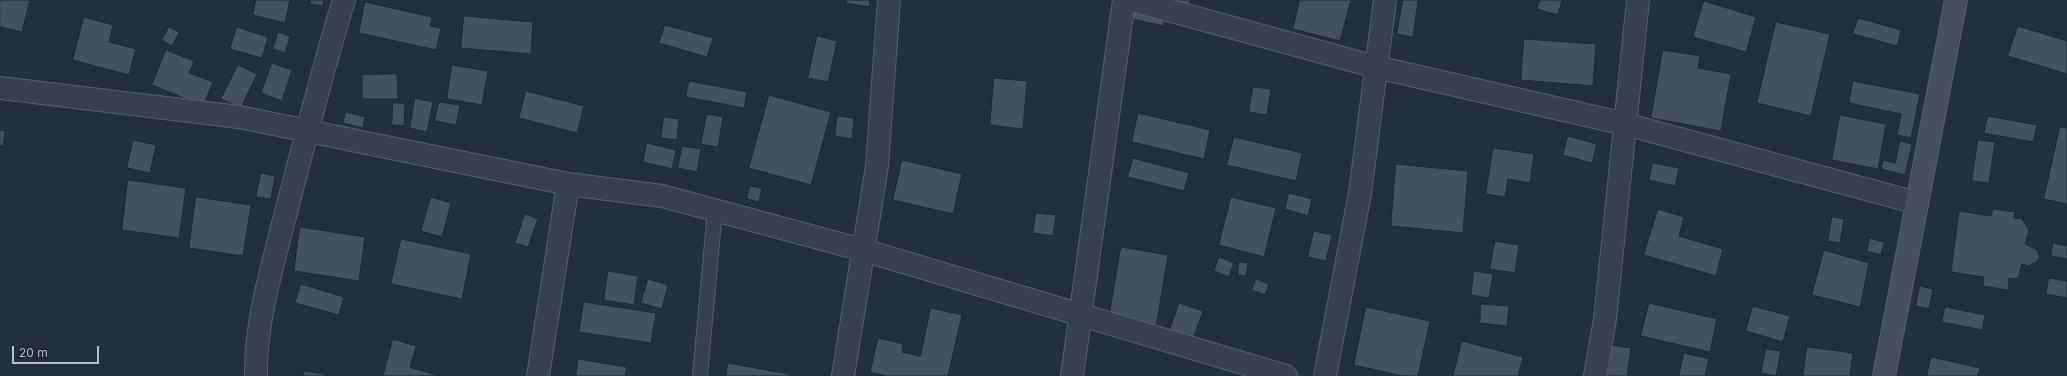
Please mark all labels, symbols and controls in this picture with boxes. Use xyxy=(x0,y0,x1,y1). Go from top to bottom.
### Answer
scale bar xyxy=(14,338,101,364)
text: 20 m xyxy=(19,345,48,360)

